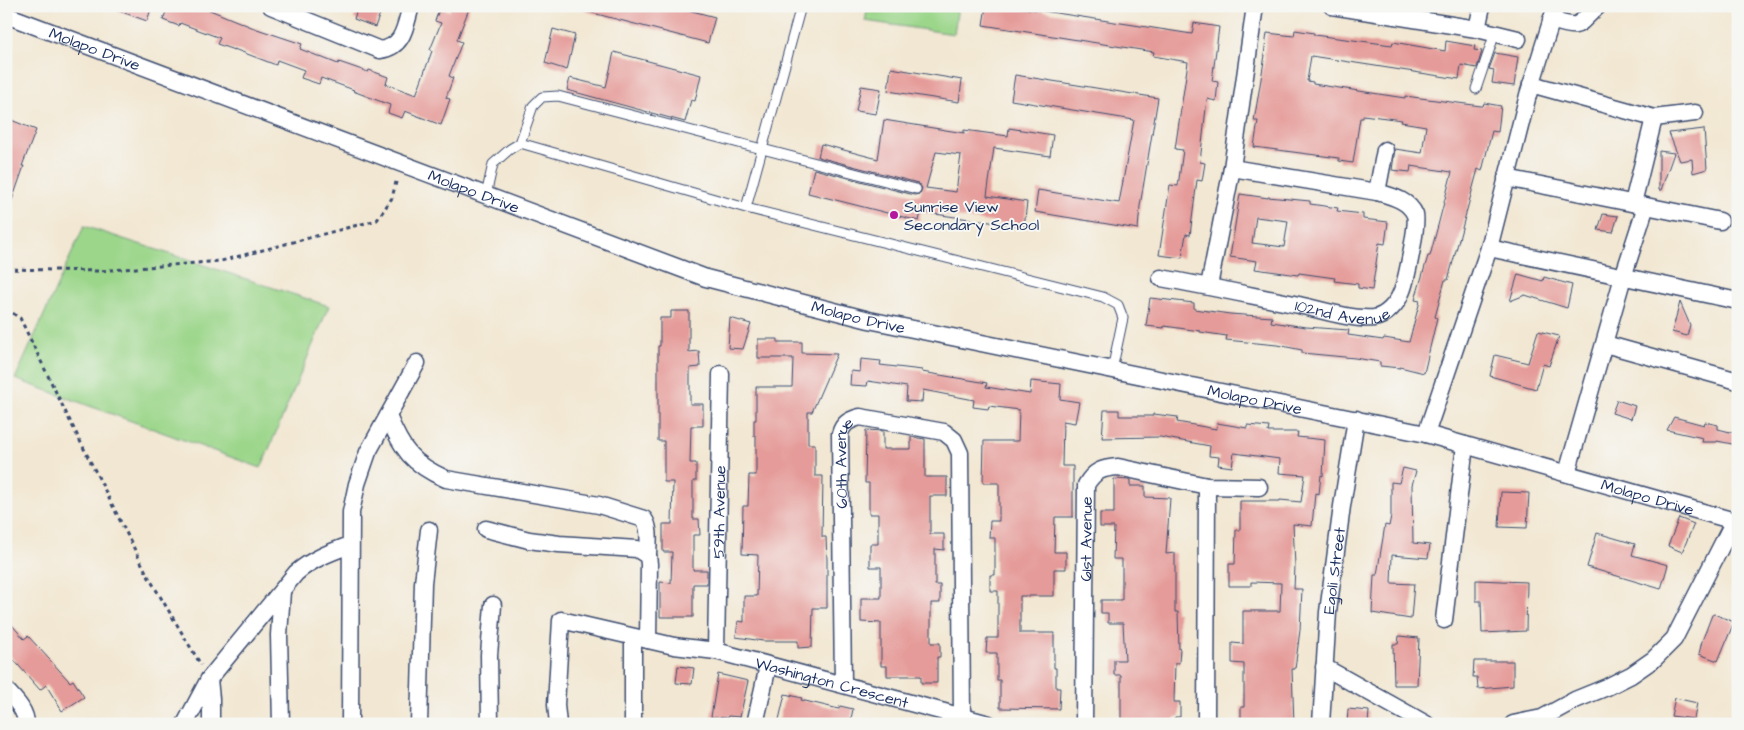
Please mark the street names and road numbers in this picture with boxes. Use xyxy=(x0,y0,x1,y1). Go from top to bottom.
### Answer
street label: Molapo Drive xyxy=(46,22,144,77)
street label: Molapo Drive xyxy=(425,165,523,219)
street label: 102nd Avenue xyxy=(1293,295,1395,330)
street label: Molapo Drive xyxy=(809,296,907,339)
street label: Molapo Drive xyxy=(1206,380,1304,420)
street label: 60th Avenue xyxy=(830,411,858,509)
street label: 59th Avenue xyxy=(708,465,731,559)
street label: Molapo Drive xyxy=(1598,474,1697,521)
street label: 61st Avenue xyxy=(1075,496,1098,582)
street label: Egoli Street xyxy=(1318,525,1351,615)
street label: Washington Crescent xyxy=(753,652,911,714)

